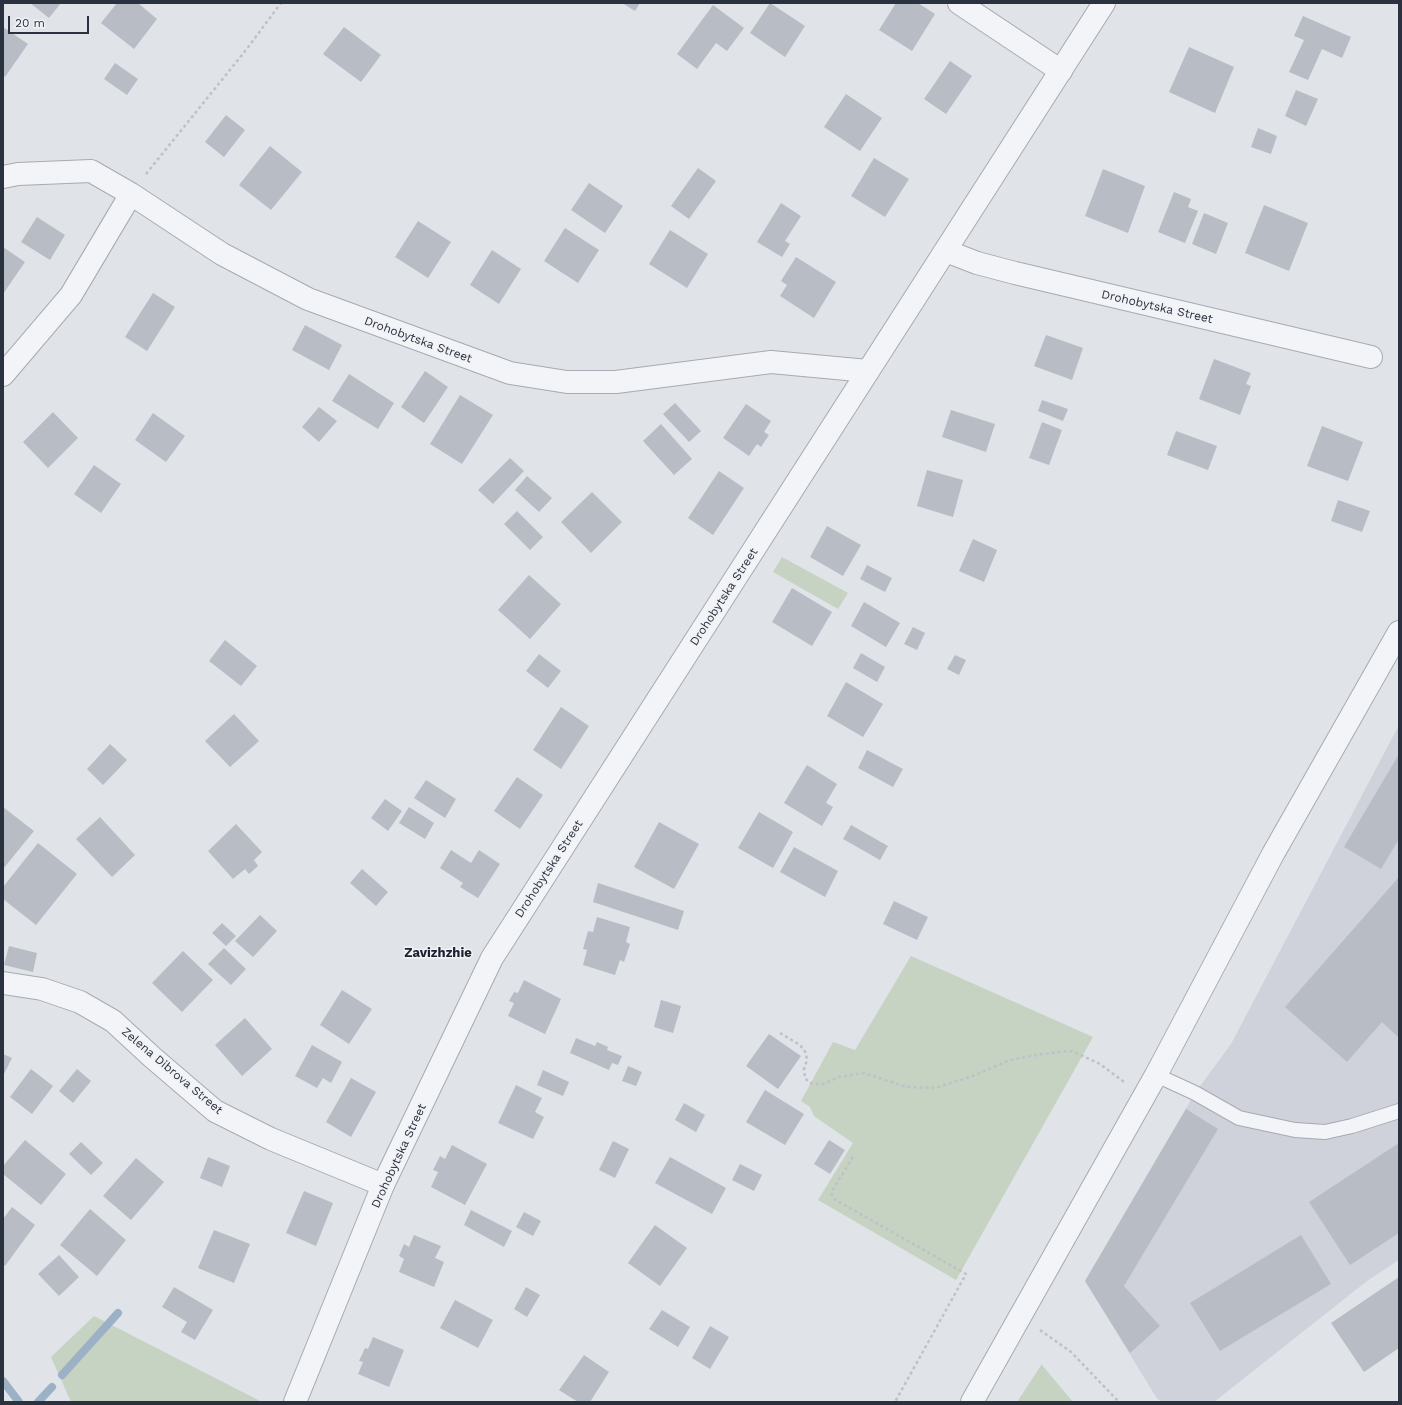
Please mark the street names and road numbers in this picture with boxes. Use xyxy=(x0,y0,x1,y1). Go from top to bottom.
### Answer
street label: Drohobytska Street xyxy=(1100,287,1214,327)
street label: Drohobytska Street xyxy=(362,314,474,366)
street label: Drohobytska Street xyxy=(687,545,761,649)
street label: Drohobytska Street xyxy=(512,817,586,921)
street label: Zelena Dibrova Street xyxy=(119,1025,225,1117)
street label: Drohobytska Street xyxy=(368,1101,430,1211)

